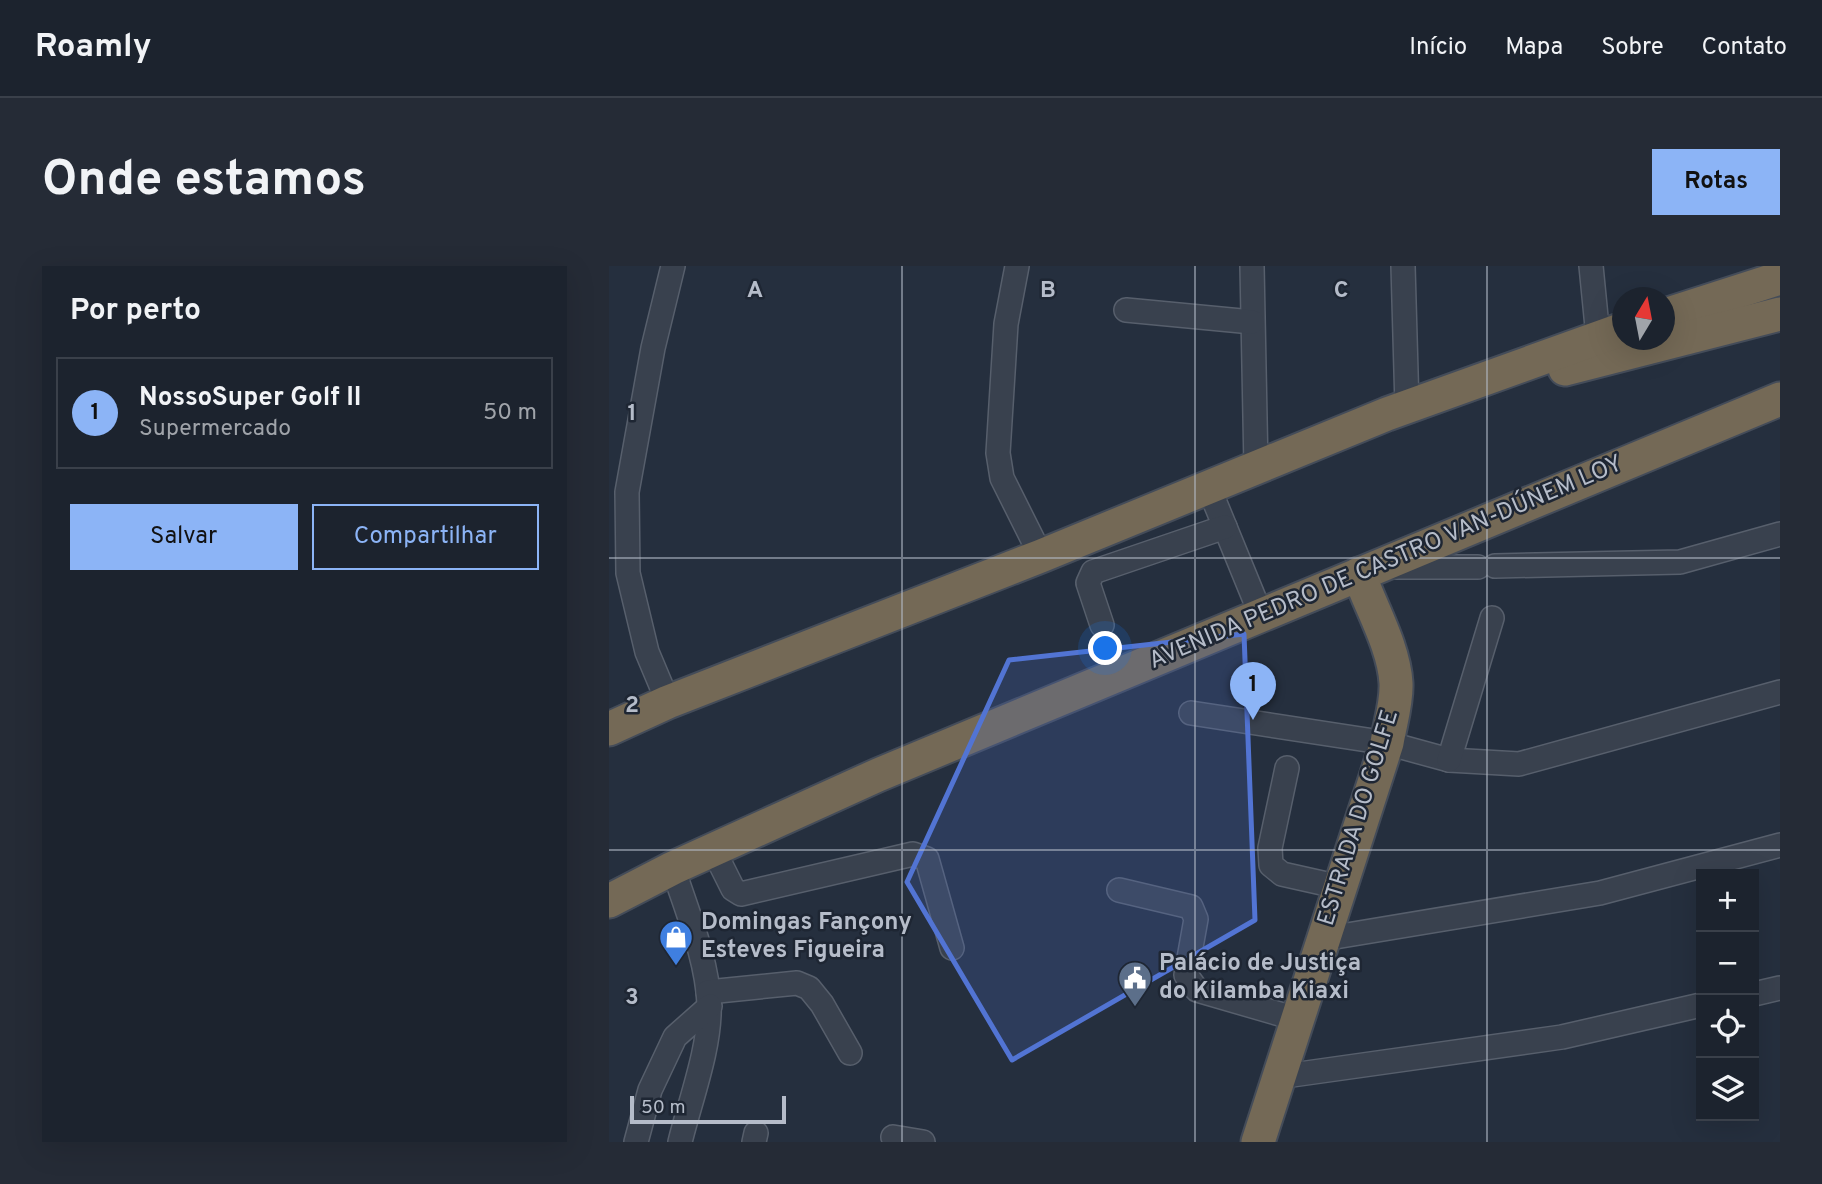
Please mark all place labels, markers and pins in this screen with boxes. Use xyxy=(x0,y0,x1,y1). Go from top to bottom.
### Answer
pin: 1 xyxy=(1230,662,1276,720)
place label: Domingas Fançony Esteves Figueira xyxy=(701,908,912,966)
shop icon: Domingas Fançony Esteves Figueira xyxy=(657,918,695,967)
place label: Palácio de Justiça do Kilamba Kiaxi xyxy=(1159,949,1361,1007)
public building icon: Palácio de Justiça do Kilamba Kiaxi xyxy=(1116,959,1154,1008)

